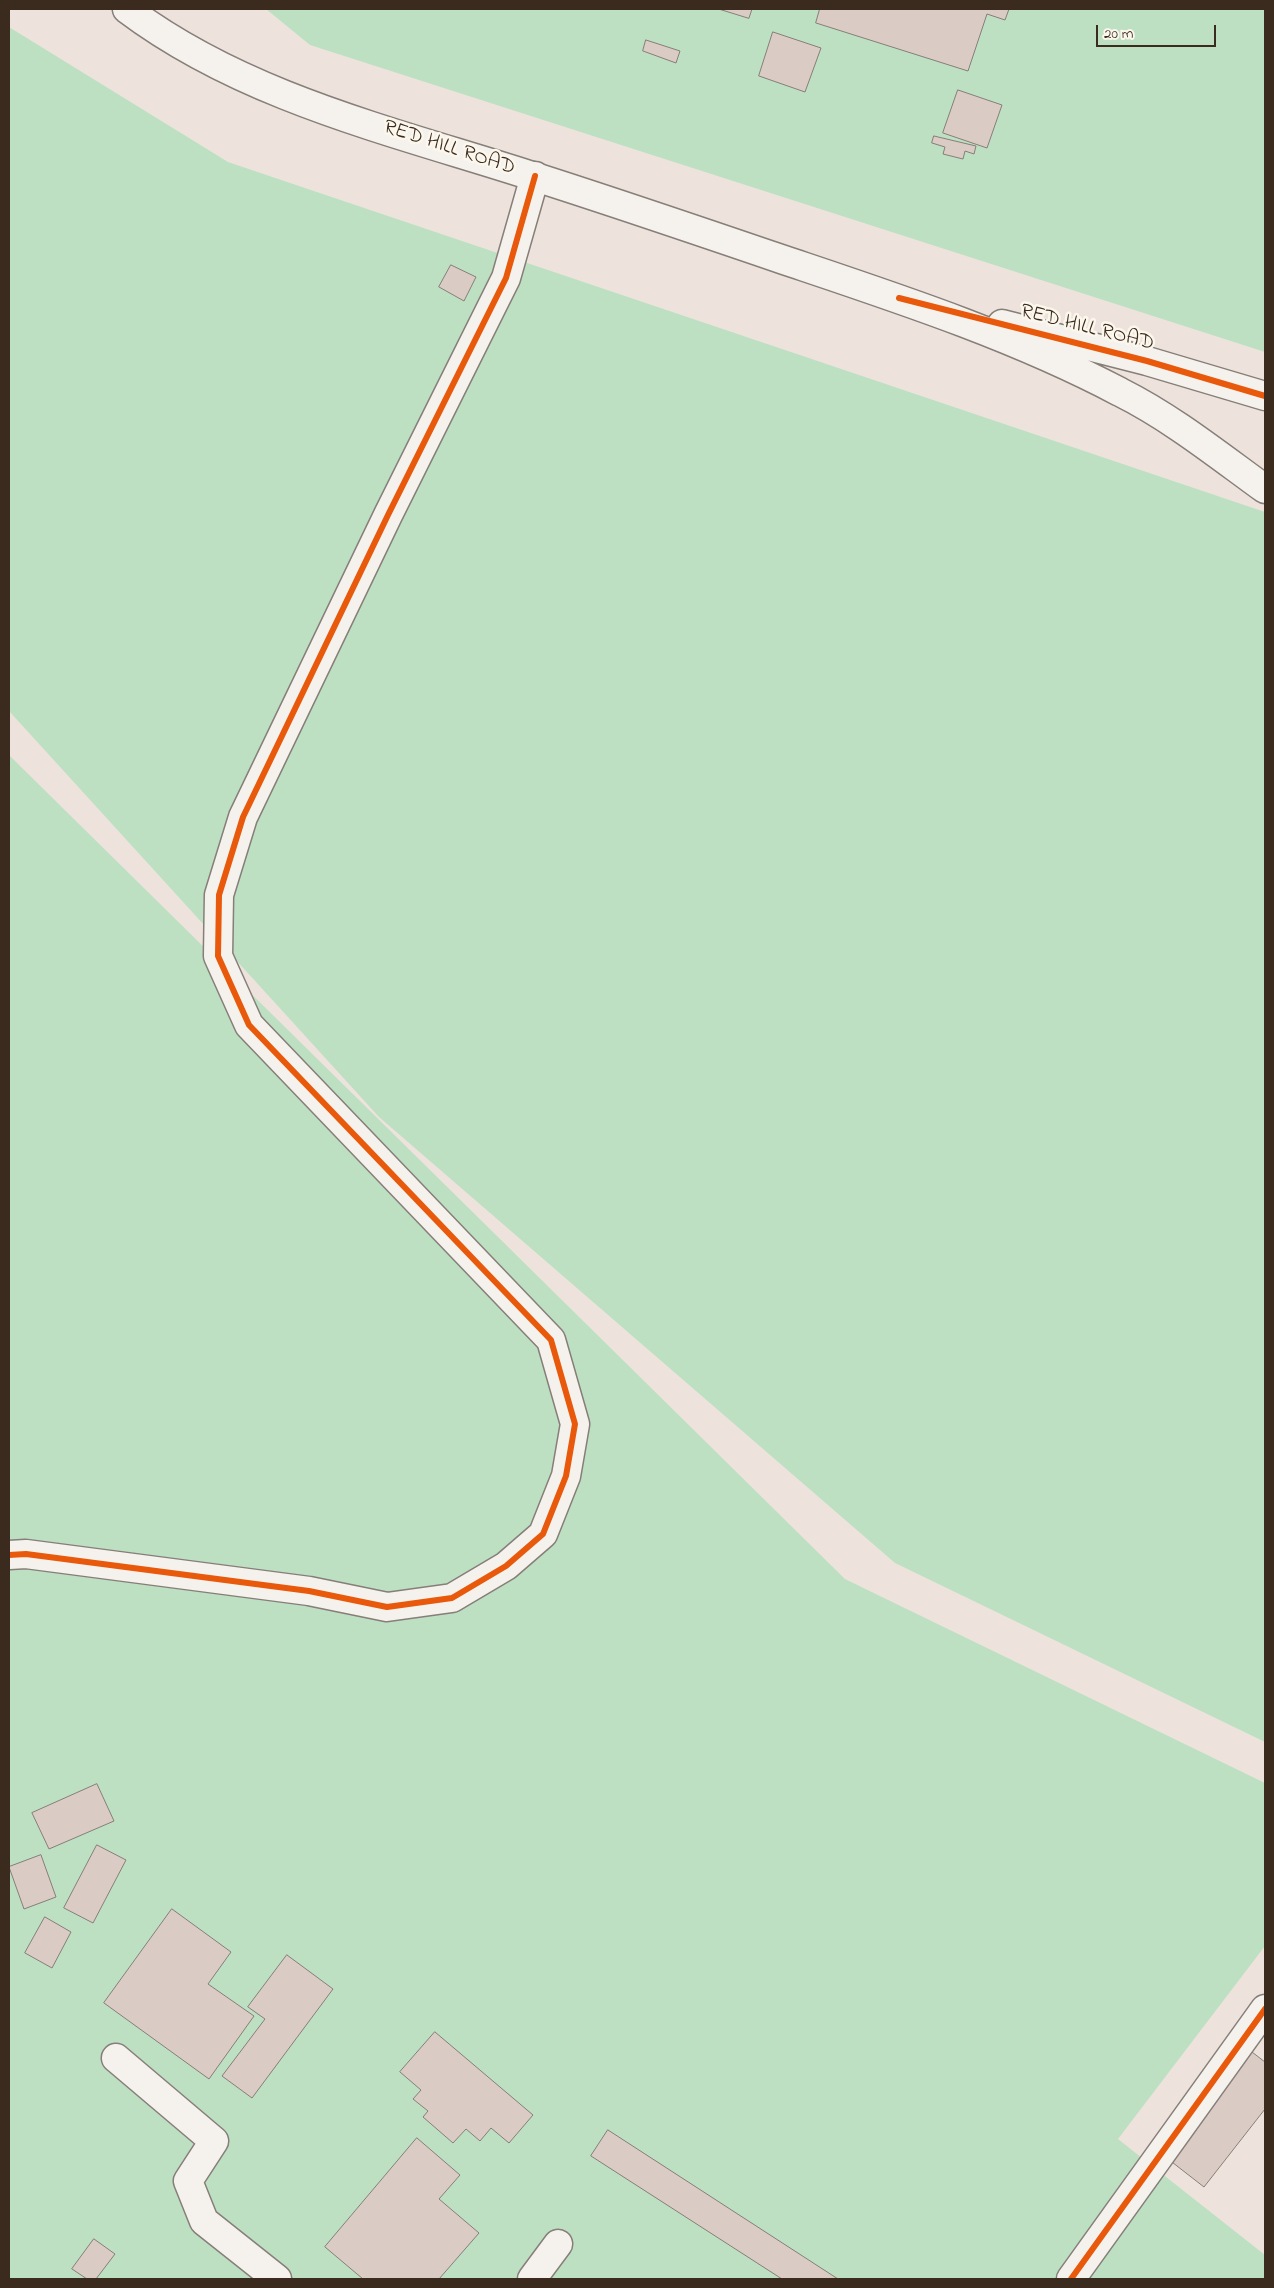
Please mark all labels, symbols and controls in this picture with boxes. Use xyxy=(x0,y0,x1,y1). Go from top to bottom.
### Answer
scale bar xyxy=(1099,15,1219,47)
text: 20 m xyxy=(1104,23,1133,45)
street label: RED HILL ROAD xyxy=(380,116,518,182)
street label: RED HILL ROAD xyxy=(1018,300,1156,358)

